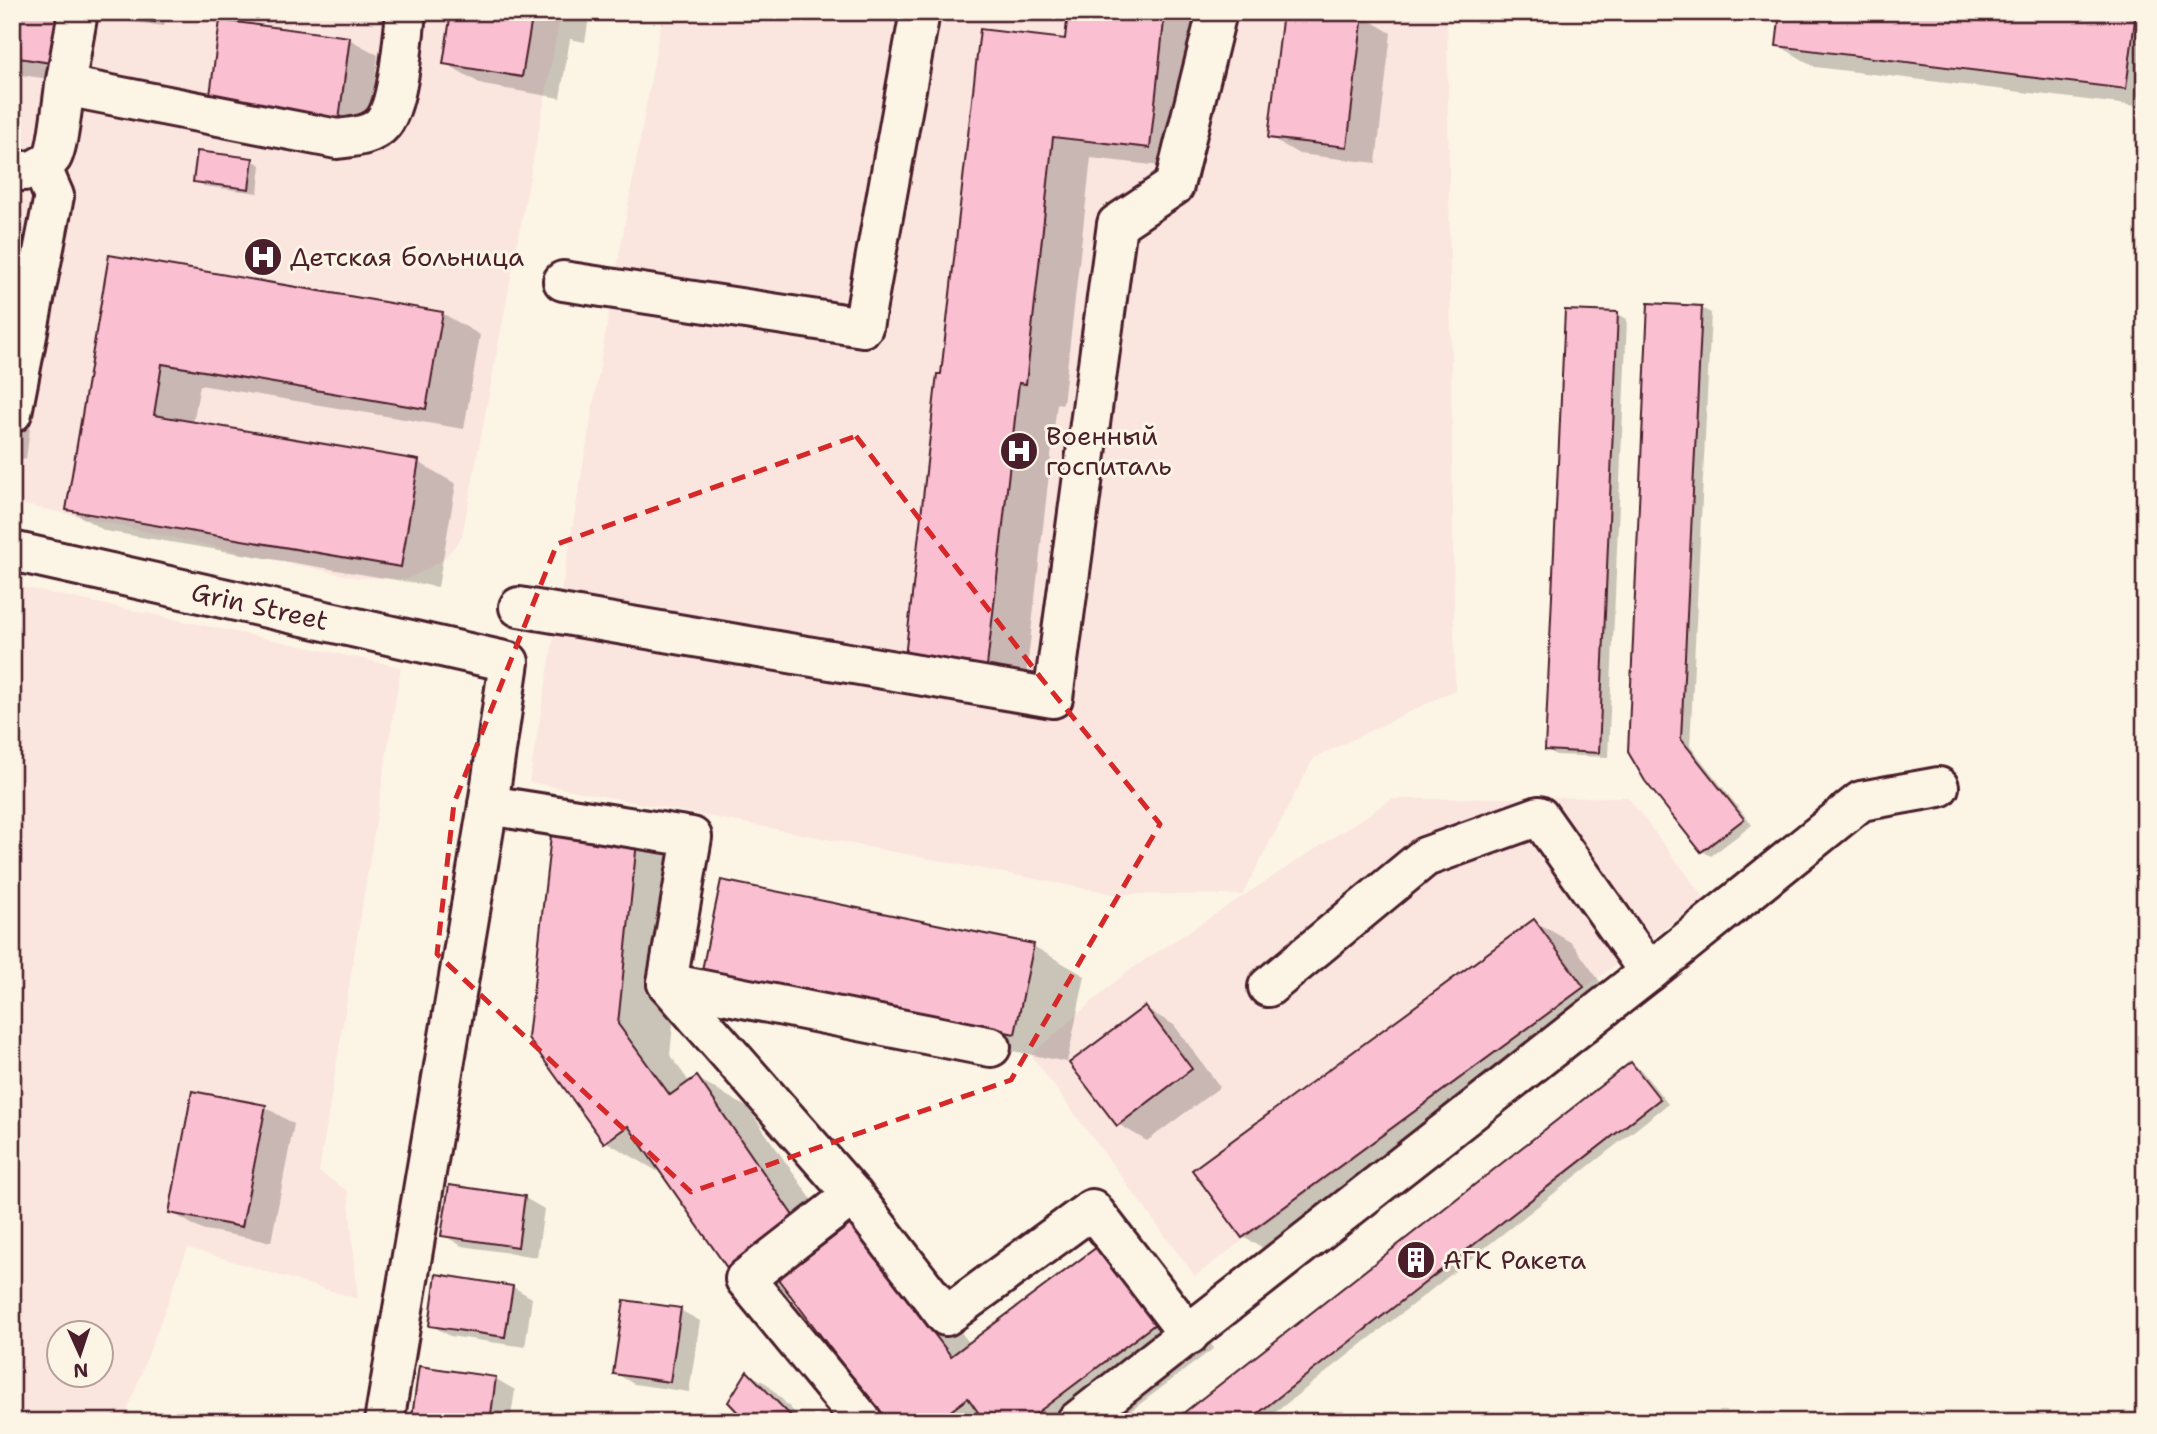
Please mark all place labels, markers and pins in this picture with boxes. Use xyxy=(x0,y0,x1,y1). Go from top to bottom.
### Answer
hospital icon: Детская больница xyxy=(242,236,284,278)
place label: Детская больница xyxy=(290,239,524,274)
place label: Военный госпиталь xyxy=(1046,418,1172,483)
hospital icon: Военный госпиталь xyxy=(998,430,1040,472)
building icon: АГК Ракета xyxy=(1395,1239,1437,1281)
place label: АГК Ракета xyxy=(1443,1242,1586,1277)

